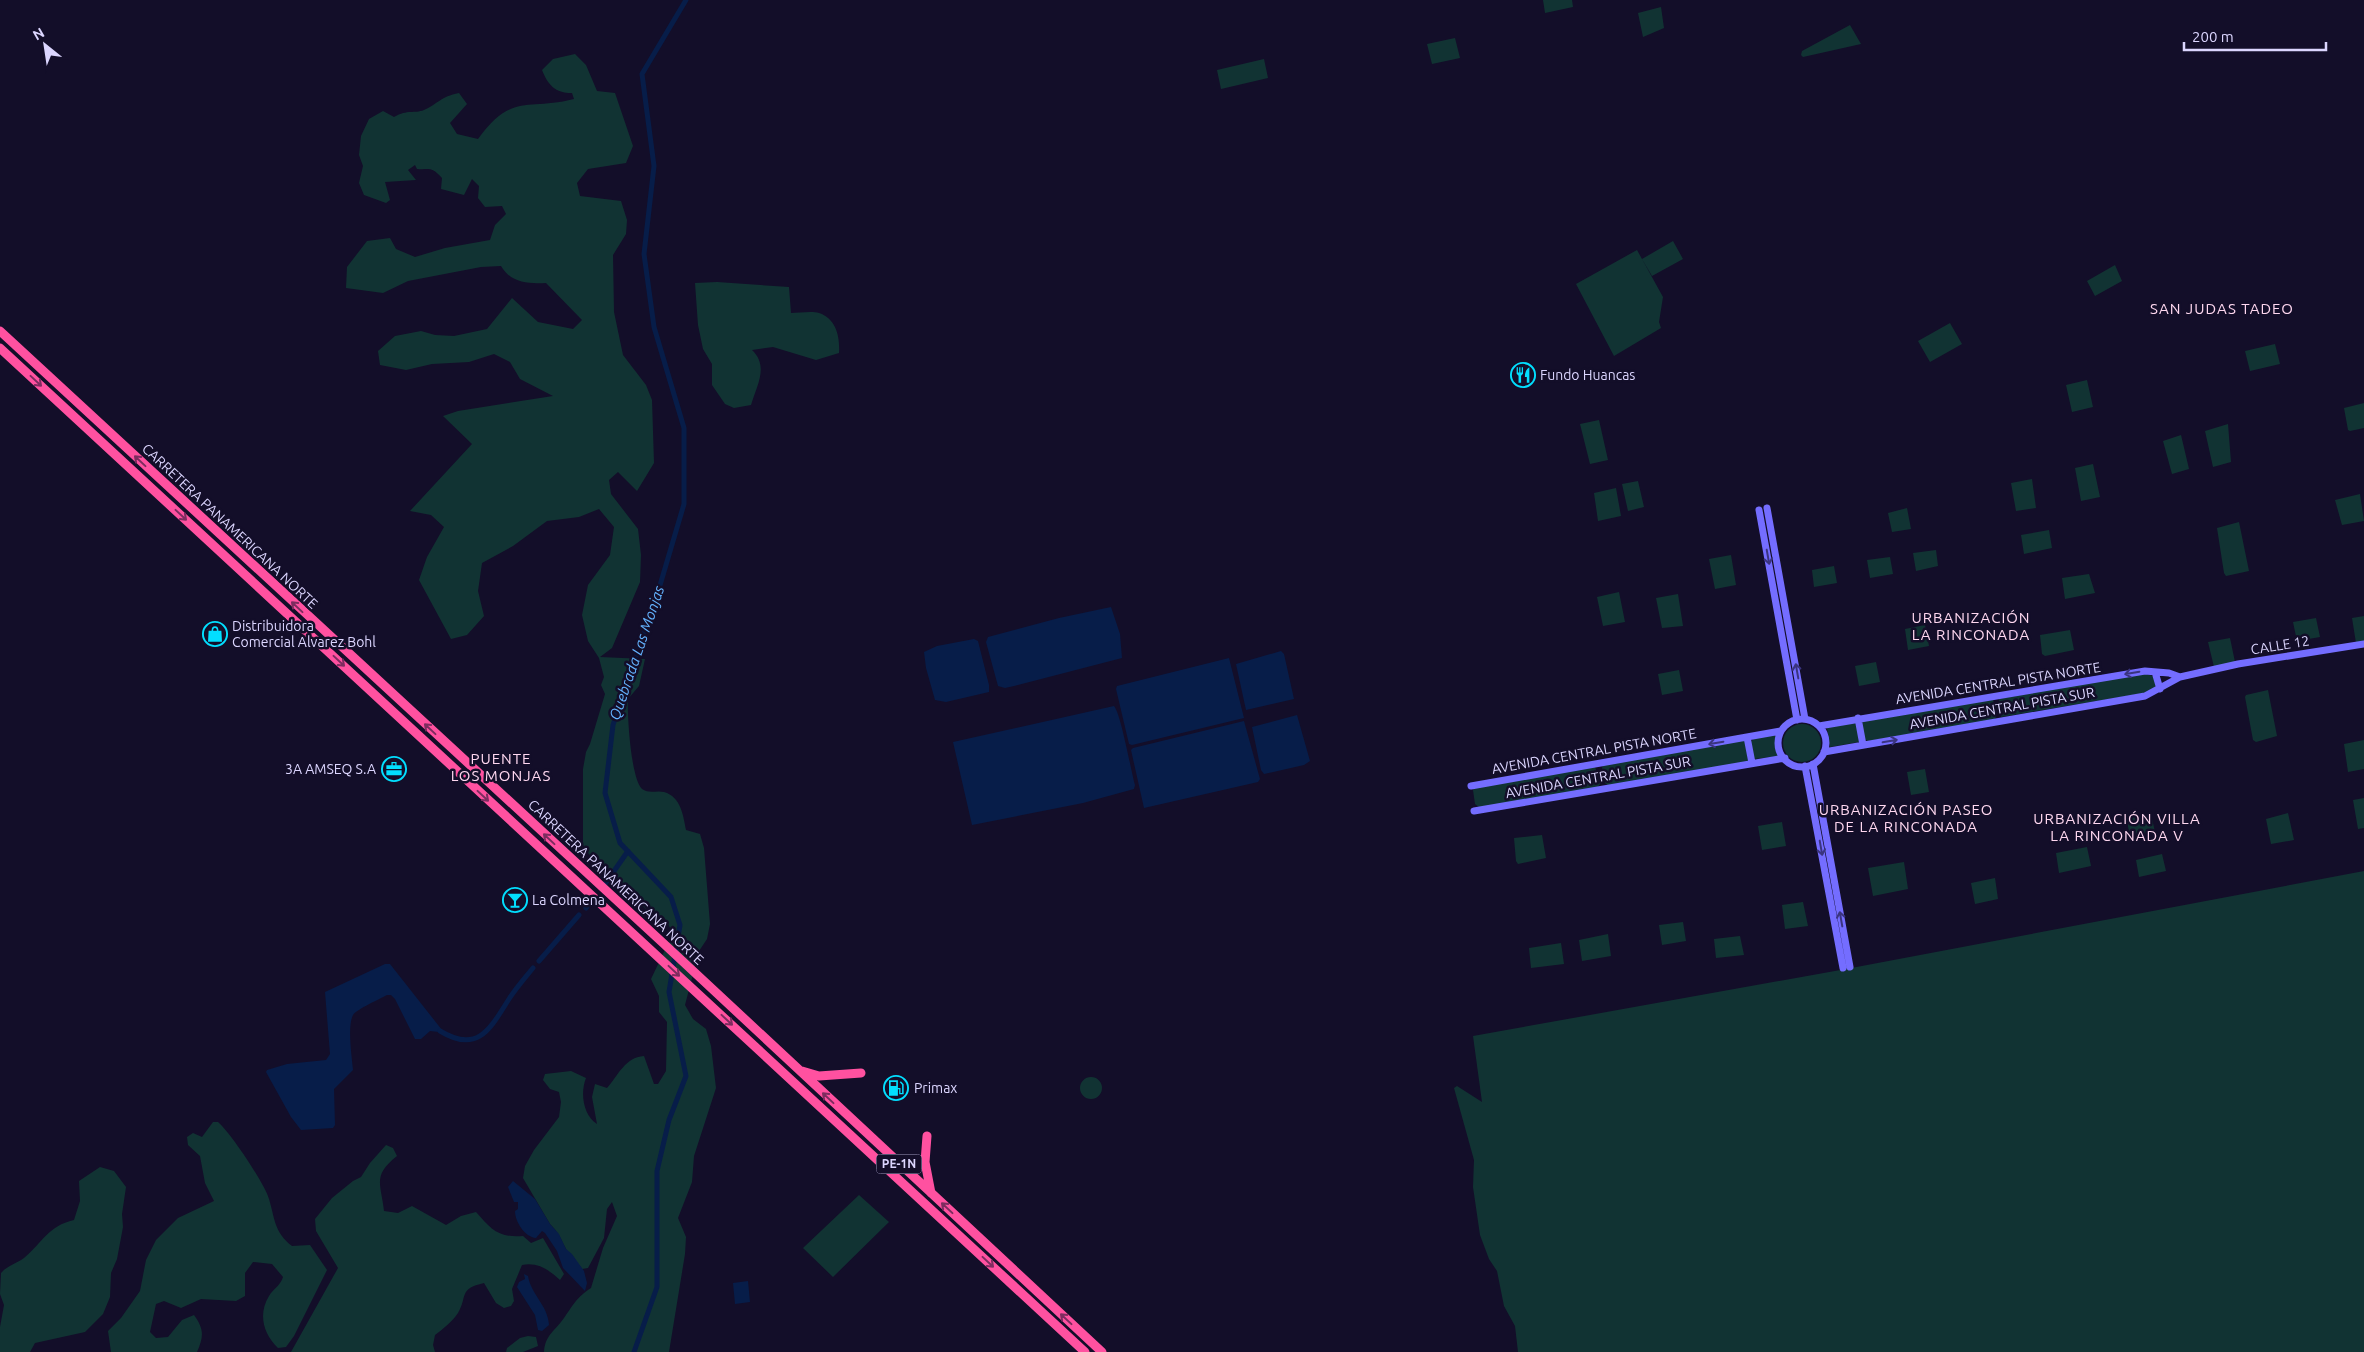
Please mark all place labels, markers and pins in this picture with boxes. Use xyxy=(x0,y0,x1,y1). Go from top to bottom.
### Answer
restaurant icon: Fundo Huancas xyxy=(1510,362,1536,388)
place label: Fundo Huancas xyxy=(1540,367,1635,383)
place label: Distribuidora Comercial Alvarez Bohl xyxy=(232,618,376,650)
shop icon: Distribuidora Comercial Alvarez Bohl xyxy=(202,621,228,647)
office icon: 3A AMSEQ S.A xyxy=(381,756,407,782)
place label: 3A AMSEQ S.A xyxy=(285,761,376,777)
bar icon: La Colmena xyxy=(502,887,528,913)
place label: La Colmena xyxy=(532,892,605,908)
fuel station icon: Primax xyxy=(883,1075,909,1101)
place label: Primax xyxy=(914,1080,957,1096)

